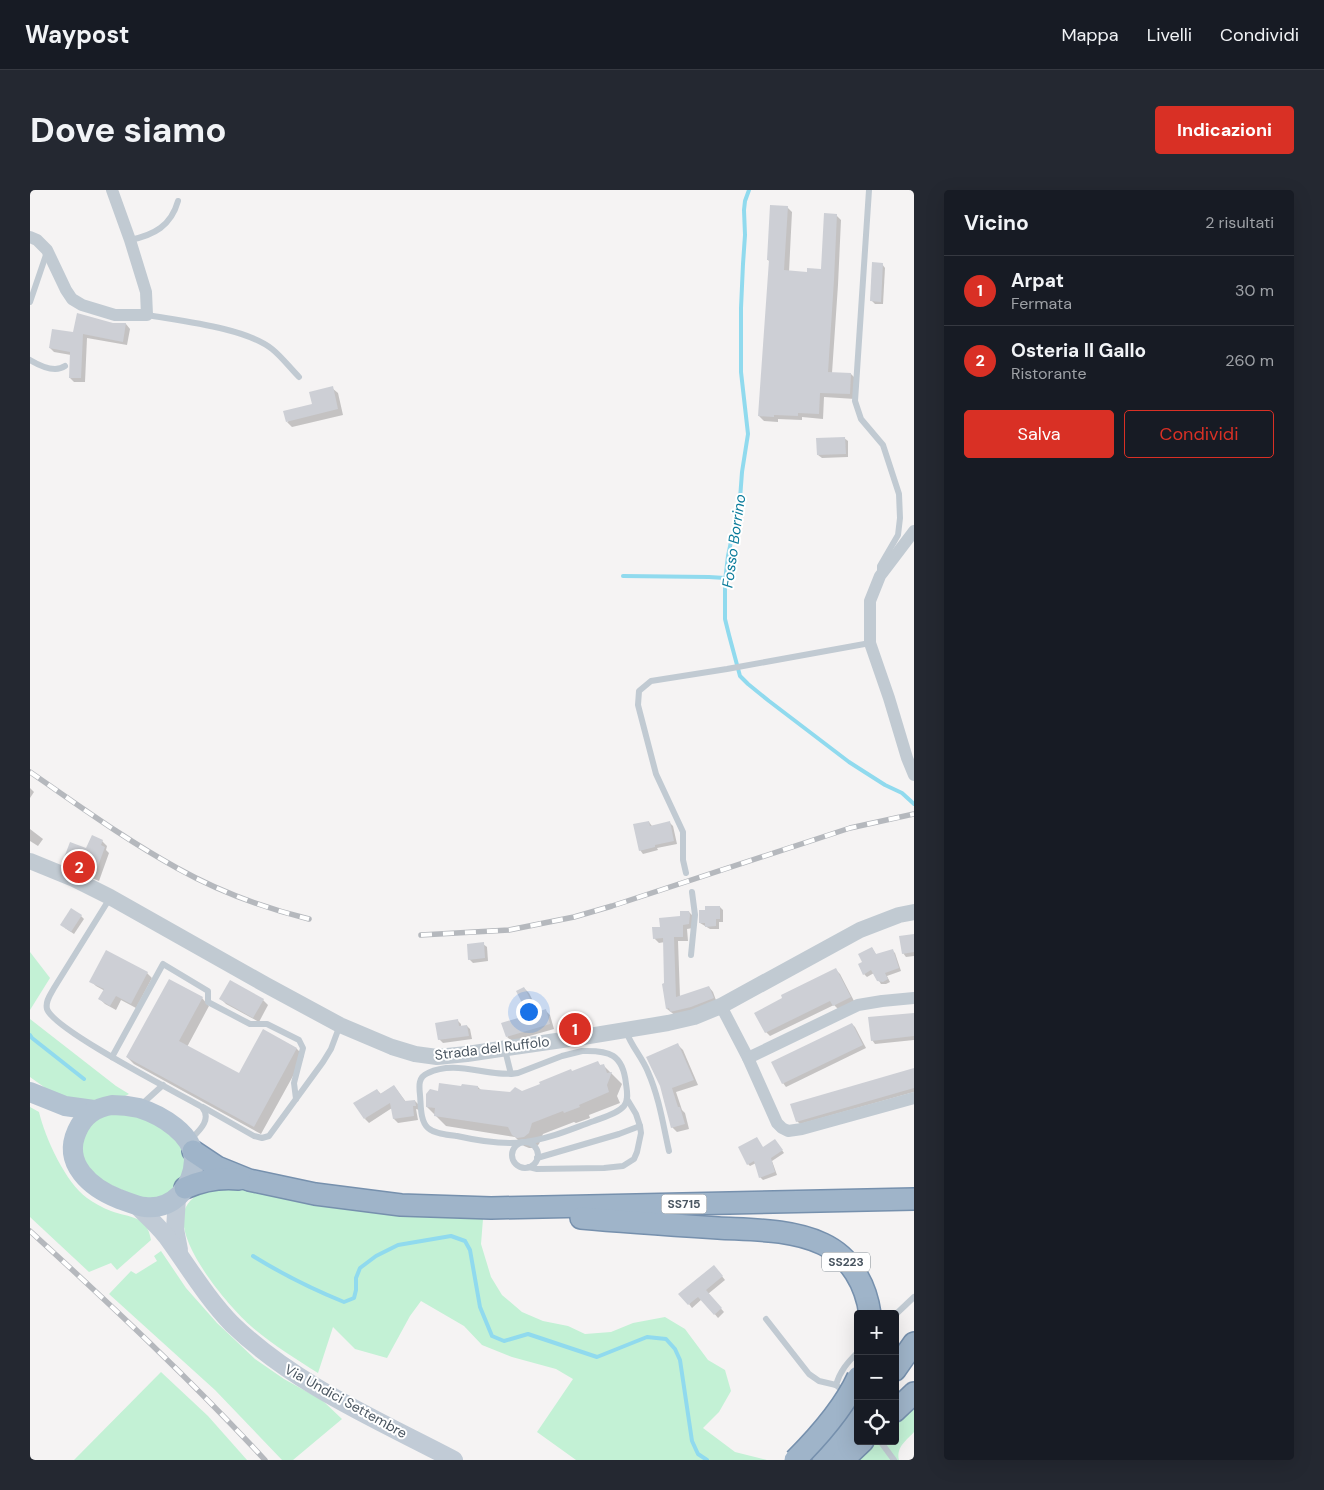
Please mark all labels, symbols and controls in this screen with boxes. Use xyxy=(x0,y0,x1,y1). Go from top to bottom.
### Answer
text: Waypost xyxy=(25,19,129,50)
text: Mappa xyxy=(1061,23,1119,47)
text: Livelli xyxy=(1147,23,1192,47)
text: Condividi xyxy=(1220,23,1299,47)
button: Indicazioni xyxy=(1155,106,1294,154)
text: Dove siamo xyxy=(30,107,227,153)
text: Vicino xyxy=(964,209,1029,237)
text: 2 risultati xyxy=(1205,212,1274,233)
text: Arpat xyxy=(1011,268,1064,293)
text: 1 xyxy=(977,280,983,301)
text: 30 m xyxy=(1235,280,1274,301)
text: Fermata xyxy=(1011,293,1072,314)
text: Osteria Il Gallo xyxy=(1011,338,1146,363)
text: 2 xyxy=(975,350,985,371)
text: 260 m xyxy=(1225,350,1274,371)
text: Ristorante xyxy=(1011,363,1087,384)
button: Salva xyxy=(964,410,1114,458)
button: Condividi xyxy=(1124,410,1274,458)
water label: Fosso Borrino xyxy=(718,493,751,589)
pin: 2 xyxy=(63,848,95,886)
your location xyxy=(516,999,542,1025)
pin: 1 xyxy=(559,1010,591,1048)
street label: Strada del Ruffolo xyxy=(434,1032,550,1064)
road number: SS715 xyxy=(662,1194,706,1214)
road number: SS223 xyxy=(822,1252,870,1272)
map controls xyxy=(854,1310,899,1445)
button: + xyxy=(854,1310,899,1355)
button: − xyxy=(854,1355,899,1400)
street label: Via Undici Settembre xyxy=(282,1360,410,1442)
button: locate xyxy=(854,1400,899,1445)

